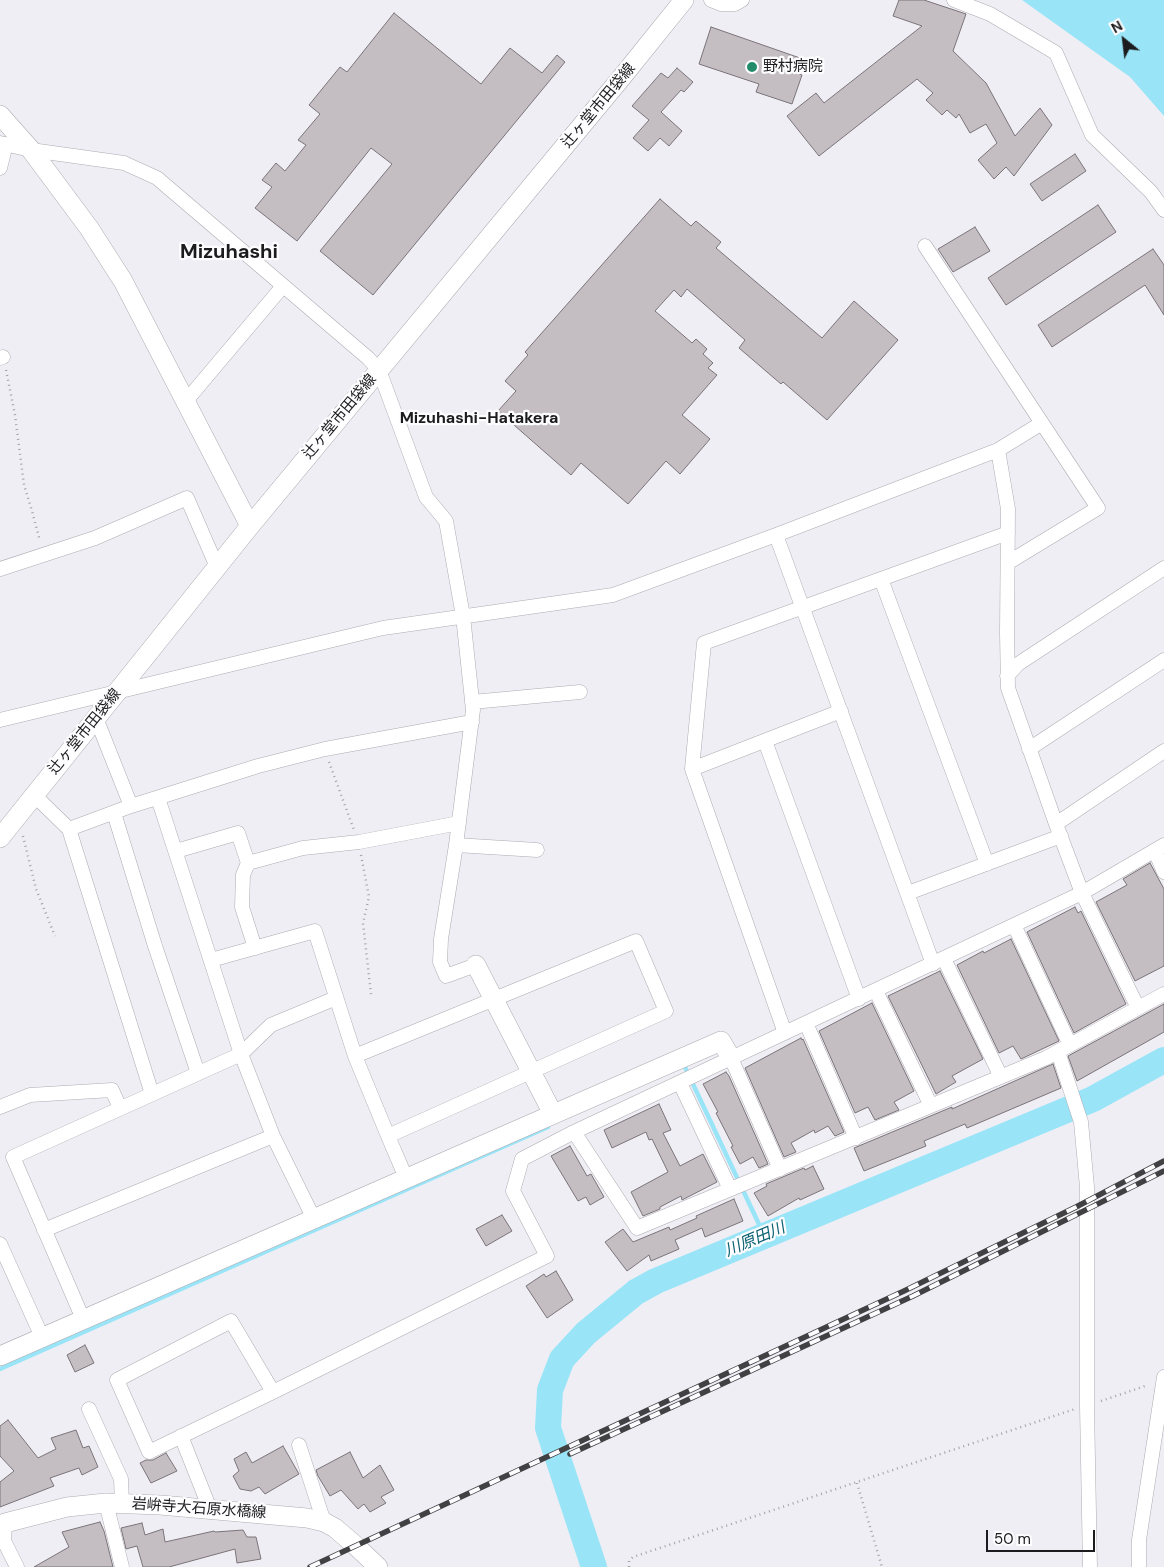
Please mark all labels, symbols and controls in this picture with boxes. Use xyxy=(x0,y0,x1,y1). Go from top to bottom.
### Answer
north arrow xyxy=(1099,15,1149,65)
text: N xyxy=(1108,17,1126,37)
place label: 野村病院 xyxy=(763,58,823,76)
street label: 辻ヶ堂市田袋線 xyxy=(558,60,640,152)
marker: 野村病院 xyxy=(745,60,759,74)
district label: Mizuhashi xyxy=(180,241,278,265)
street label: 辻ヶ堂市田袋線 xyxy=(299,371,381,463)
district label: Mizuhashi-Hatakera xyxy=(400,409,558,429)
street label: 辻ヶ堂市田袋線 xyxy=(45,686,125,778)
water label: 川原田川 xyxy=(722,1219,788,1261)
street label: 岩峅寺大石原水橋線 xyxy=(131,1495,267,1523)
scale bar xyxy=(989,1520,1098,1552)
text: 50 m xyxy=(994,1529,1031,1549)

